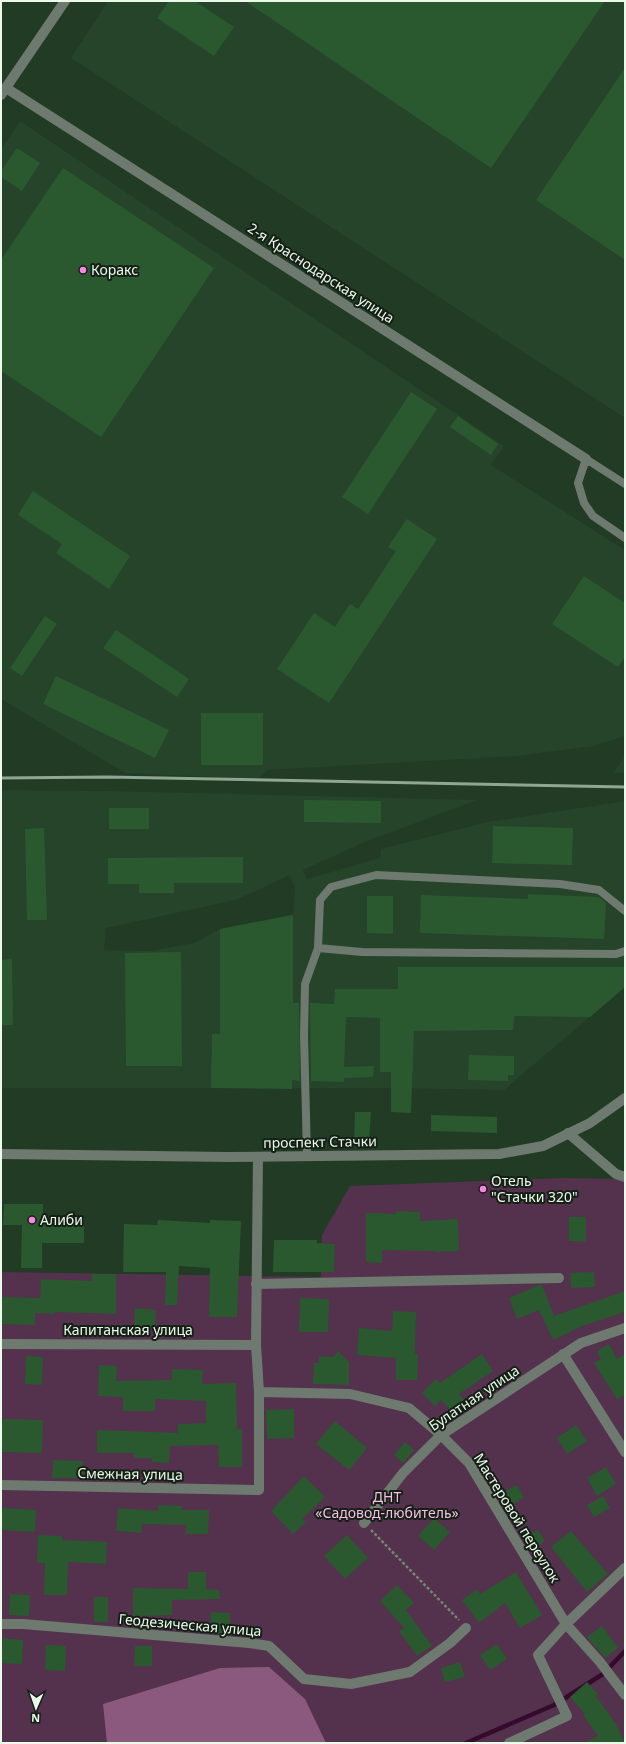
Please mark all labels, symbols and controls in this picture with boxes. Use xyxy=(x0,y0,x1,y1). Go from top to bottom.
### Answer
street label: 2-я Краснодарская улица xyxy=(244,218,398,327)
place label: Коракс xyxy=(91,260,138,279)
marker: Коракс xyxy=(78,265,88,275)
street label: проспект Стачки xyxy=(263,1131,377,1152)
place label: Отель "Стачки 320" xyxy=(491,1171,578,1206)
marker: Отель "Стачки 320" xyxy=(478,1184,488,1194)
place label: Алиби xyxy=(40,1210,83,1229)
marker: Алиби xyxy=(27,1215,37,1225)
street label: Капитанская улица xyxy=(63,1320,193,1339)
street label: Булатная улица xyxy=(425,1360,523,1435)
street label: Мастеровой переулок xyxy=(470,1449,565,1587)
street label: Смежная улица xyxy=(77,1463,183,1484)
park label: ДНТ «Садовод-любитель» xyxy=(315,1487,459,1522)
street label: Геодезическая улица xyxy=(118,1609,262,1640)
north arrow xyxy=(16,1688,56,1728)
text: N xyxy=(31,1711,40,1726)

